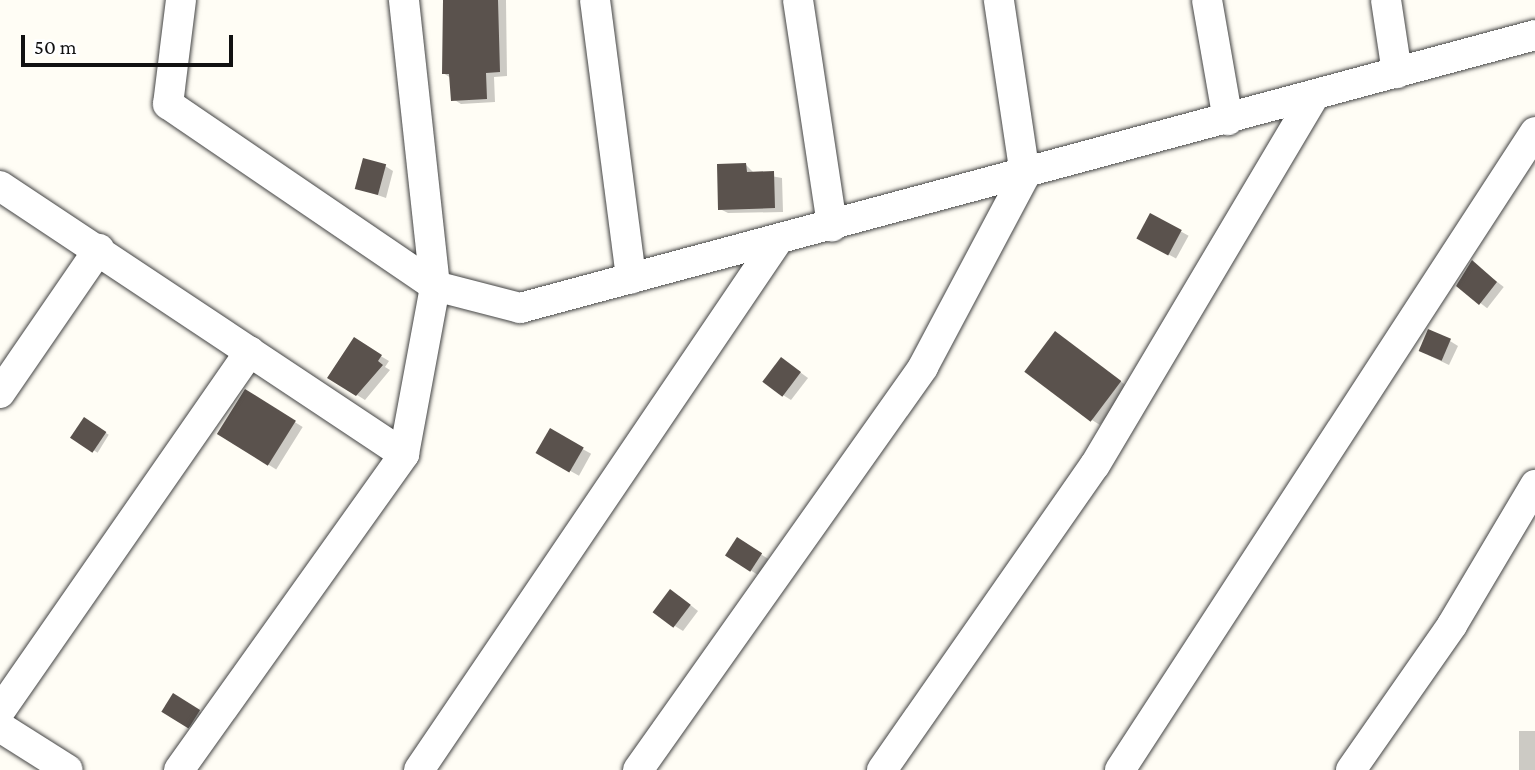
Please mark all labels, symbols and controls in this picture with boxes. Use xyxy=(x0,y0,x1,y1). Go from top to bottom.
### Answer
scale bar xyxy=(24,21,236,65)
text: 50 m xyxy=(34,35,77,59)

